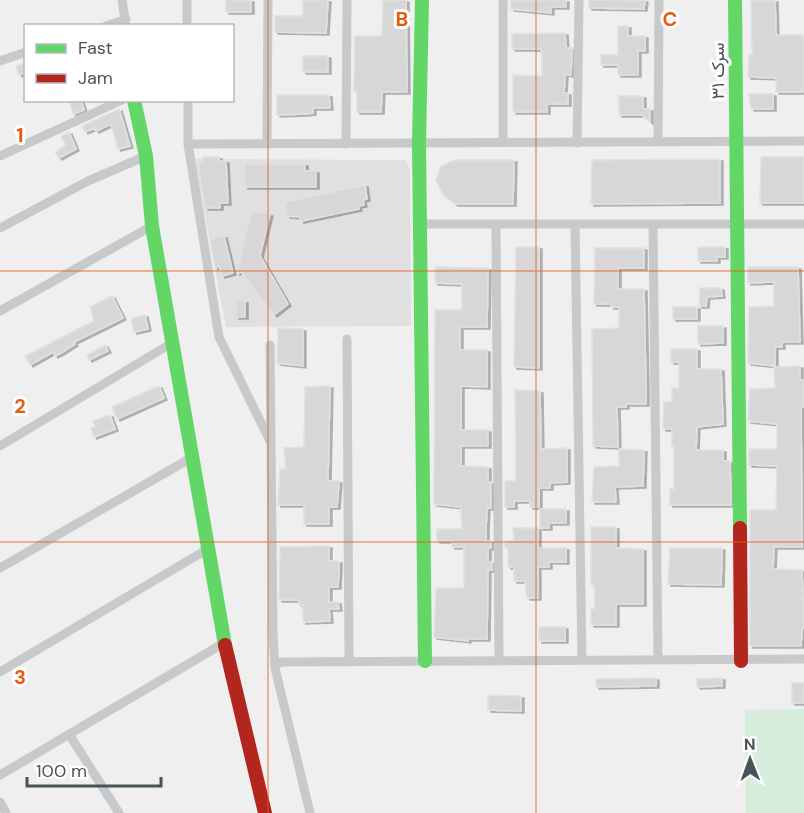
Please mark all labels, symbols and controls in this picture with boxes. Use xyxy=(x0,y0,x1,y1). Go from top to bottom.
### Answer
text: B xyxy=(396,6,408,32)
text: C xyxy=(663,6,677,32)
legend xyxy=(24,24,234,102)
text: Fast xyxy=(78,36,113,60)
street label: سرک ۳۱ xyxy=(706,42,730,100)
text: Jam xyxy=(78,66,113,90)
text: 1 xyxy=(16,122,24,148)
text: 2 xyxy=(14,393,26,419)
text: 3 xyxy=(14,664,26,690)
north arrow xyxy=(720,729,780,789)
text: N xyxy=(744,734,756,755)
scale bar xyxy=(27,750,160,788)
text: 100 m xyxy=(36,759,87,783)

